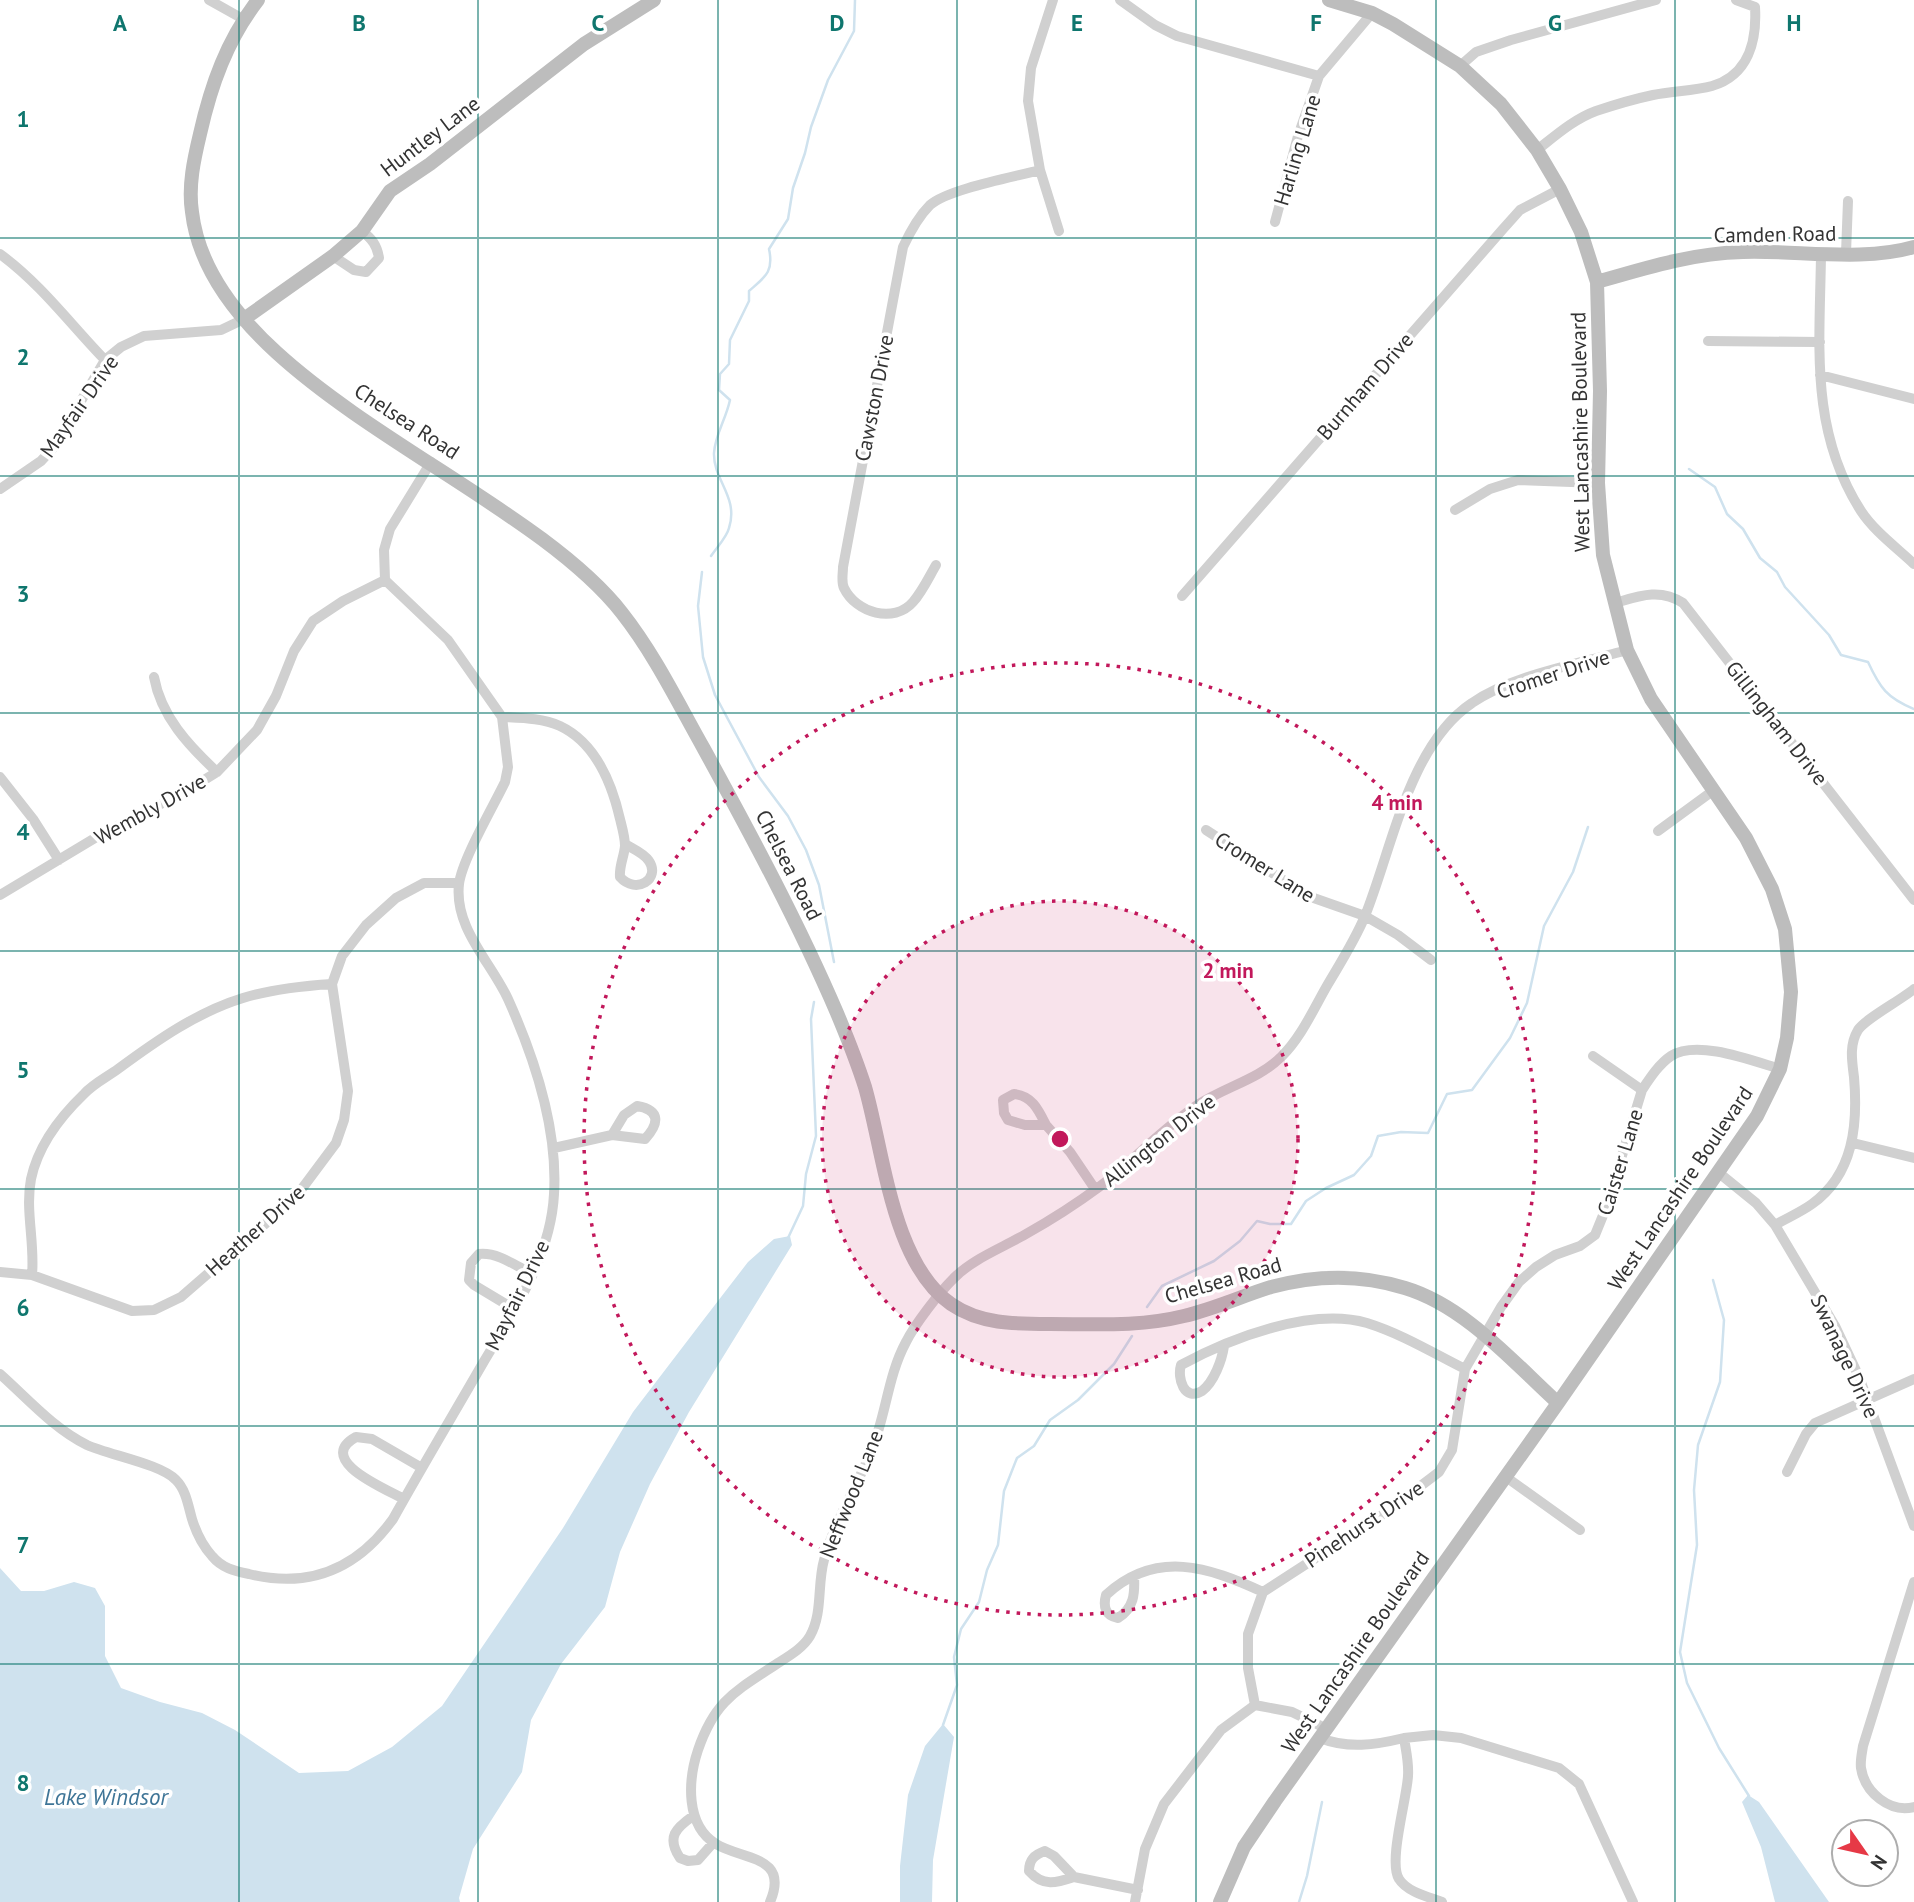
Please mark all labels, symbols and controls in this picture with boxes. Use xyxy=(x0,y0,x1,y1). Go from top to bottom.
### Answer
text: A xyxy=(113,8,127,37)
text: B xyxy=(352,8,366,37)
text: C xyxy=(592,8,605,37)
text: D xyxy=(830,8,844,37)
text: E xyxy=(1071,8,1083,37)
text: F xyxy=(1310,8,1322,37)
text: G xyxy=(1548,8,1562,37)
text: H xyxy=(1787,8,1801,37)
street label: Huntley Lane xyxy=(375,90,485,182)
street label: Harling Lane xyxy=(1267,91,1327,209)
text: 1 xyxy=(16,104,30,133)
street label: Camden Road xyxy=(1713,219,1837,249)
street label: West Lancashire Boulevard xyxy=(1564,312,1596,552)
street label: Burnham Drive xyxy=(1311,327,1419,445)
street label: Cawston Drive xyxy=(848,332,900,464)
text: 2 xyxy=(16,342,30,371)
street label: Mayfair Drive xyxy=(34,349,124,463)
street label: Chelsea Road xyxy=(349,377,465,465)
text: 3 xyxy=(16,579,30,608)
street label: Cromer Drive xyxy=(1493,643,1613,705)
street label: Gillingham Drive xyxy=(1720,655,1834,791)
street label: Wembly Drive xyxy=(89,767,211,851)
text: 4 min xyxy=(1371,789,1423,816)
street label: Chelsea Road xyxy=(750,805,828,925)
text: 4 xyxy=(16,817,30,846)
street label: Cromer Lane xyxy=(1210,825,1320,909)
text: 2 min xyxy=(1202,957,1254,984)
text: 5 xyxy=(16,1055,30,1084)
street label: West Lancashire Boulevard xyxy=(1602,1081,1758,1295)
street label: Allington Drive xyxy=(1097,1088,1221,1192)
street label: Caister Lane xyxy=(1591,1106,1649,1218)
centre of rings xyxy=(1048,1127,1072,1151)
street label: Heather Drive xyxy=(200,1178,310,1282)
street label: Mayfair Drive xyxy=(479,1235,555,1355)
street label: Chelsea Road xyxy=(1161,1250,1285,1310)
street label: Swanage Drive xyxy=(1805,1290,1885,1422)
text: 6 xyxy=(16,1293,30,1322)
street label: Neffwood Lane xyxy=(813,1426,889,1562)
street label: Pinehurst Drive xyxy=(1299,1474,1429,1574)
text: 7 xyxy=(16,1530,30,1559)
street label: West Lancashire Boulevard xyxy=(1275,1546,1435,1758)
text: 8 xyxy=(16,1768,30,1797)
water label: Lake Windsor xyxy=(44,1782,169,1811)
north arrow xyxy=(1830,1818,1900,1888)
text: N xyxy=(1866,1851,1893,1874)

